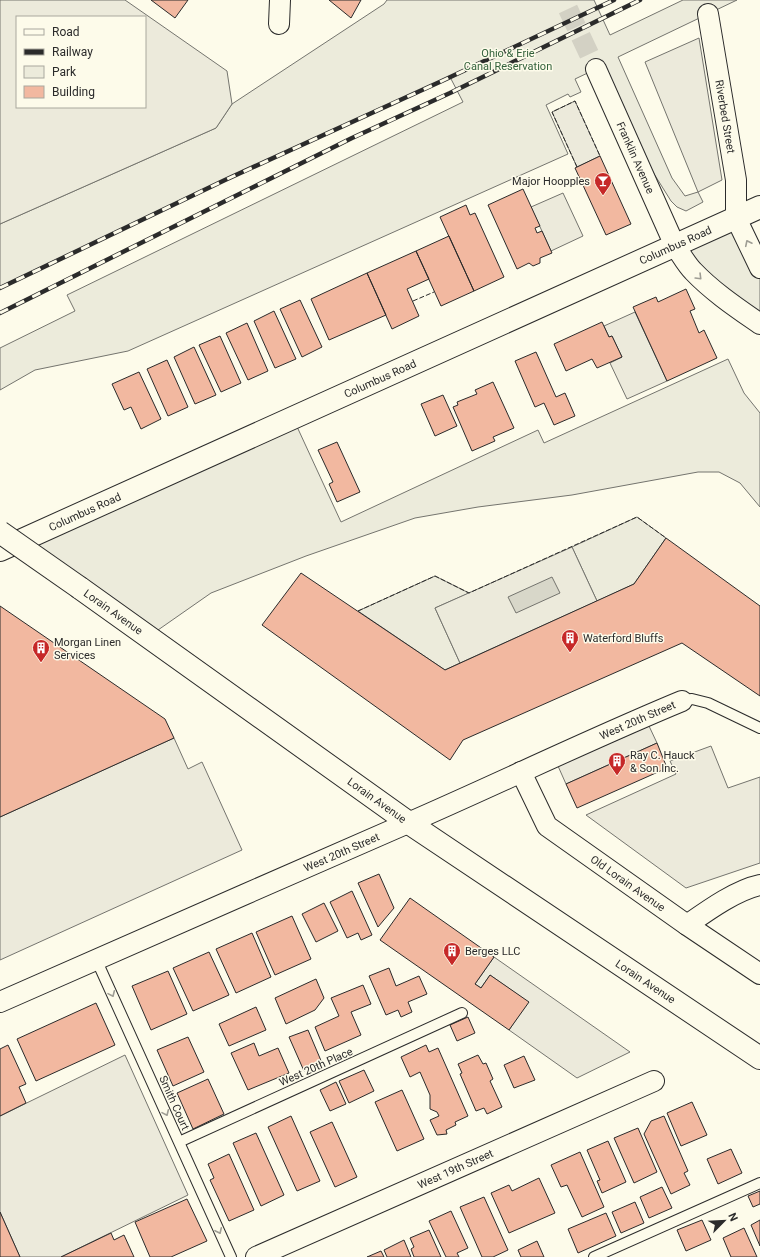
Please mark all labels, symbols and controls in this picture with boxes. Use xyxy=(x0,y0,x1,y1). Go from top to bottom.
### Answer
legend xyxy=(16,16,146,108)
text: Road xyxy=(52,25,80,39)
text: Railway xyxy=(52,45,93,59)
park label: Ohio & Erie Canal Reservation xyxy=(464,47,552,73)
text: Park xyxy=(52,65,77,79)
street label: Riverbed Street xyxy=(713,79,738,155)
text: Building xyxy=(52,85,95,99)
street label: Franklin Avenue xyxy=(614,120,657,196)
bar icon: Major Hoopples xyxy=(593,171,613,196)
place label: Major Hoopples xyxy=(512,175,590,188)
street label: Columbus Road xyxy=(637,223,714,267)
one-way arrow xyxy=(745,240,753,248)
one-way arrow xyxy=(694,272,702,279)
street label: Columbus Road xyxy=(342,357,418,400)
street label: Columbus Road xyxy=(47,490,123,534)
street label: Lorain Avenue xyxy=(81,586,145,637)
building icon: Waterford Bluffs xyxy=(560,628,580,653)
place label: Waterford Bluffs xyxy=(583,632,664,645)
place label: Morgan Linen Services xyxy=(54,636,121,662)
building icon: Morgan Linen Services xyxy=(31,638,51,663)
street label: West 20th Street xyxy=(598,698,678,742)
place label: Ray C. Hauck & Son Inc. xyxy=(630,749,695,775)
building icon: Ray C. Hauck & Son Inc. xyxy=(607,751,627,776)
street label: Lorain Avenue xyxy=(345,775,409,826)
street label: West 20th Street xyxy=(302,830,382,874)
street label: Old Lorain Avenue xyxy=(588,852,668,914)
building icon: Berges LLC xyxy=(442,941,462,966)
place label: Berges LLC xyxy=(465,945,520,958)
street label: Lorain Avenue xyxy=(613,957,678,1006)
one-way arrow xyxy=(107,990,115,998)
street label: West 20th Place xyxy=(277,1045,355,1089)
street label: Smith Court xyxy=(156,1074,192,1133)
one-way arrow xyxy=(161,1108,169,1116)
street label: West 19th Street xyxy=(416,1146,496,1191)
north arrow xyxy=(704,1201,744,1241)
text: N xyxy=(725,1211,740,1224)
one-way arrow xyxy=(214,1227,222,1235)

